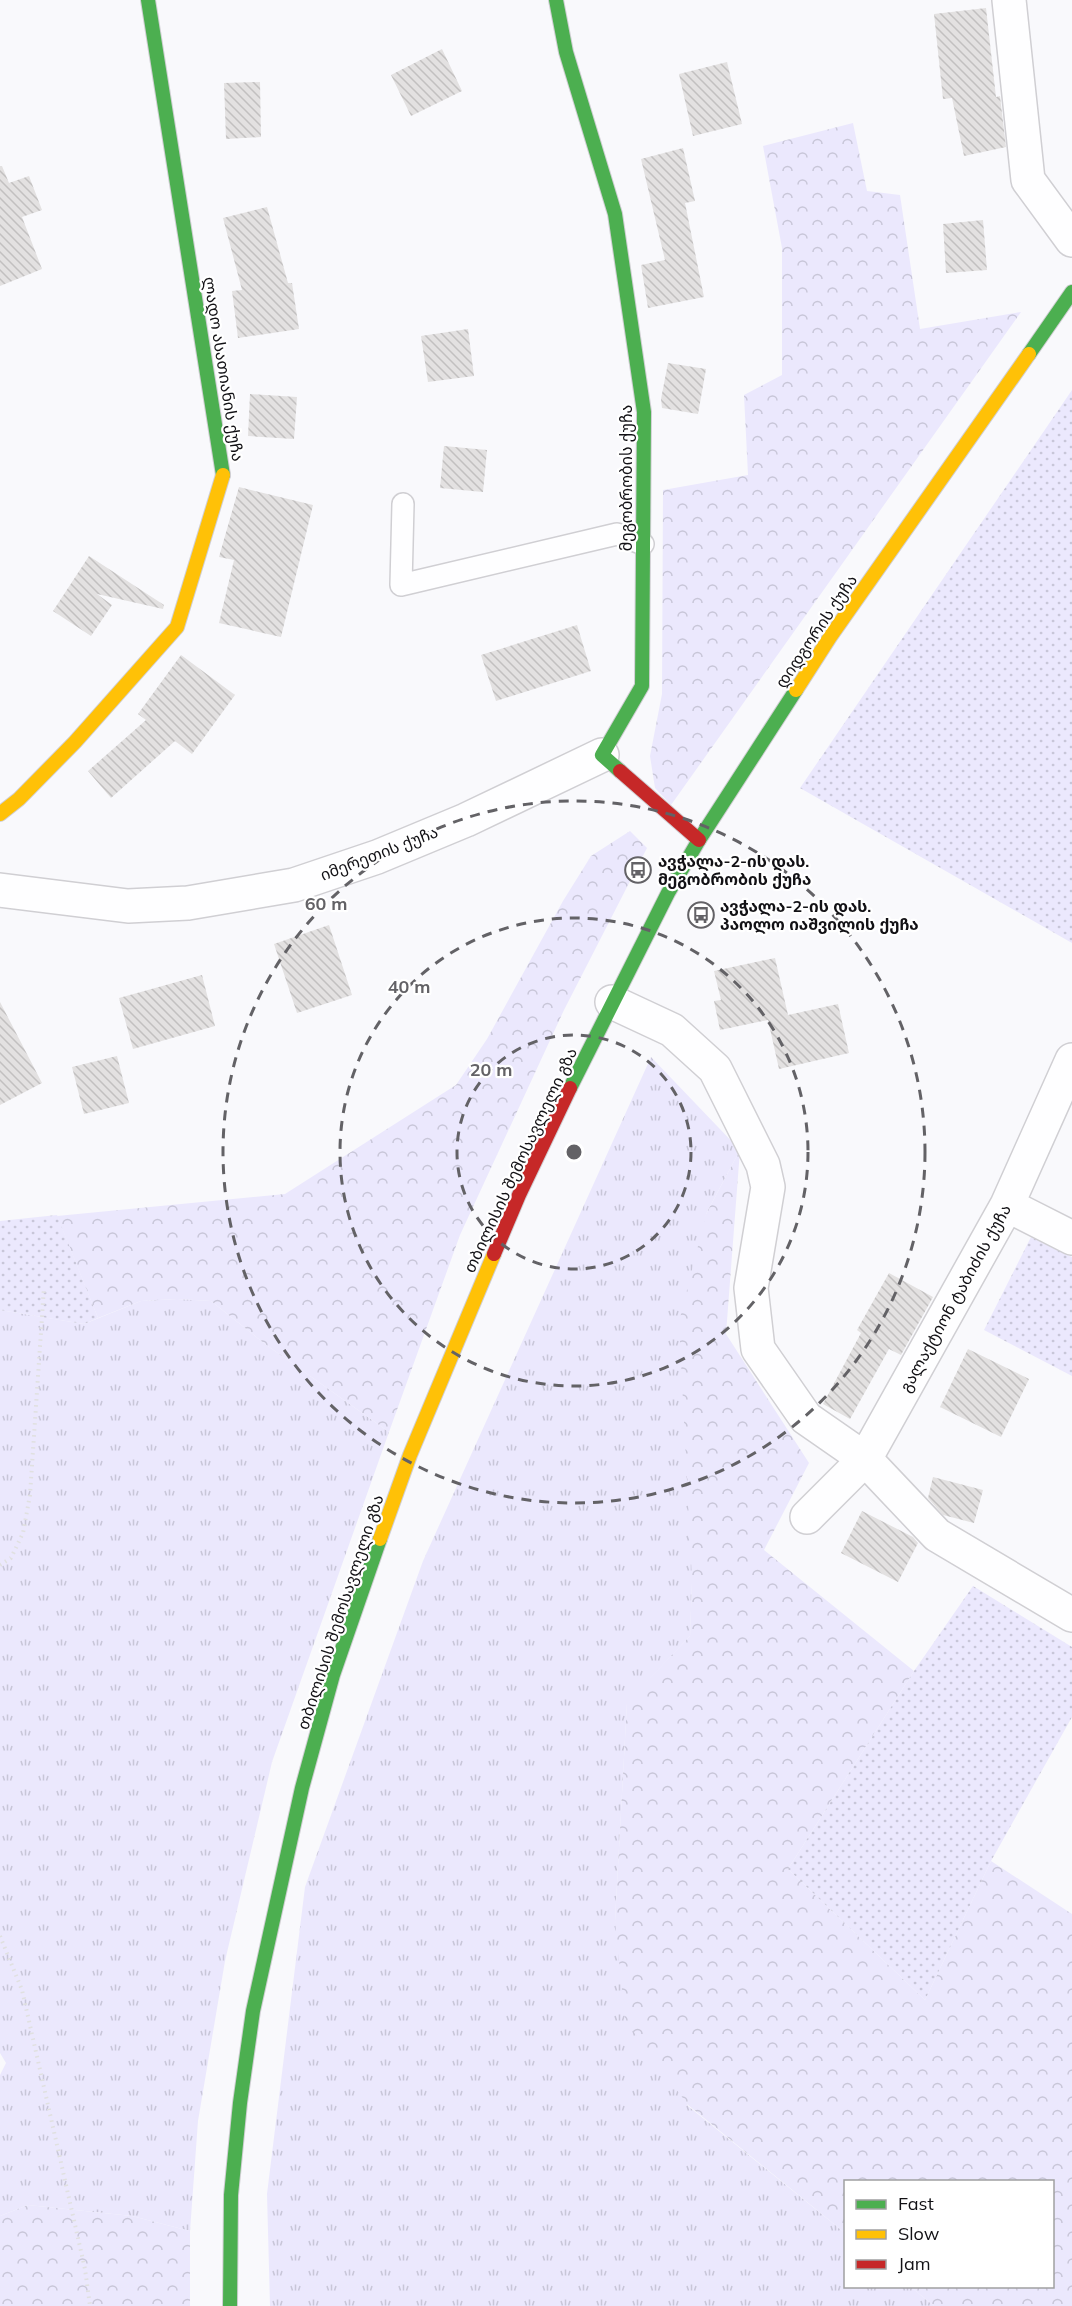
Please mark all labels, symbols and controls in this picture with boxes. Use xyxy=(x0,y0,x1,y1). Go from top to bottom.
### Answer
street label: ლადო ასათიანის ქუჩა xyxy=(199,275,248,463)
street label: მეგობრობის ქუჩა xyxy=(616,405,636,551)
street label: დიდგორის ქუჩა xyxy=(771,571,862,692)
street label: იმერეთის ქუჩა xyxy=(317,821,441,885)
place label: ავჭალა-2-ის დას. მეგობრობის ქუჩა xyxy=(658,851,811,889)
bus stop icon: ავჭალა-2-ის დას. მეგობრობის ქუჩა xyxy=(623,855,653,885)
text: 60 m xyxy=(305,892,347,915)
place label: ავჭალა-2-ის დას. პაოლო იაშვილის ქუჩა xyxy=(720,896,919,935)
bus stop icon: ავჭალა-2-ის დას. პაოლო იაშვილის ქუჩა xyxy=(686,900,716,930)
text: 40 m xyxy=(388,975,430,998)
street label: თბილისის შემოსავლელი გზა xyxy=(459,1044,582,1276)
text: 20 m xyxy=(470,1058,512,1081)
centre of rings xyxy=(564,1142,584,1162)
street label: გალაქტიონ ტაბიძის ქუჩა xyxy=(895,1201,1016,1396)
street label: თბილისის შემოსავლელი გზა xyxy=(293,1492,388,1732)
legend xyxy=(844,2180,1054,2288)
text: Fast xyxy=(898,2192,934,2215)
text: Slow xyxy=(898,2222,940,2245)
text: Jam xyxy=(898,2252,931,2275)

